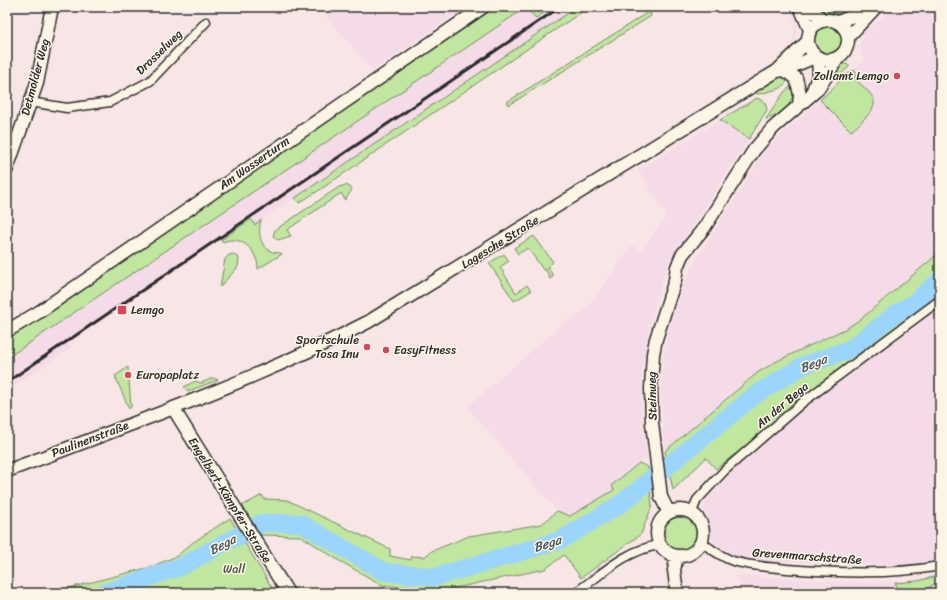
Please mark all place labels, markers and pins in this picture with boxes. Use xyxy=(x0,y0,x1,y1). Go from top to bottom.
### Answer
place label: Zollamt Lemgo xyxy=(813,65,889,87)
marker: Zollamt Lemgo xyxy=(892,71,902,81)
place label: Lemgo xyxy=(131,299,164,321)
marker: Lemgo xyxy=(116,304,128,316)
place label: Sportschule Tosa Inu xyxy=(296,329,360,365)
place label: EasyFitness xyxy=(394,339,456,361)
marker: Sportschule Tosa Inu xyxy=(362,342,372,352)
marker: EasyFitness xyxy=(381,345,391,355)
place label: Europaplatz xyxy=(136,364,199,386)
marker: Europaplatz xyxy=(123,370,133,380)

